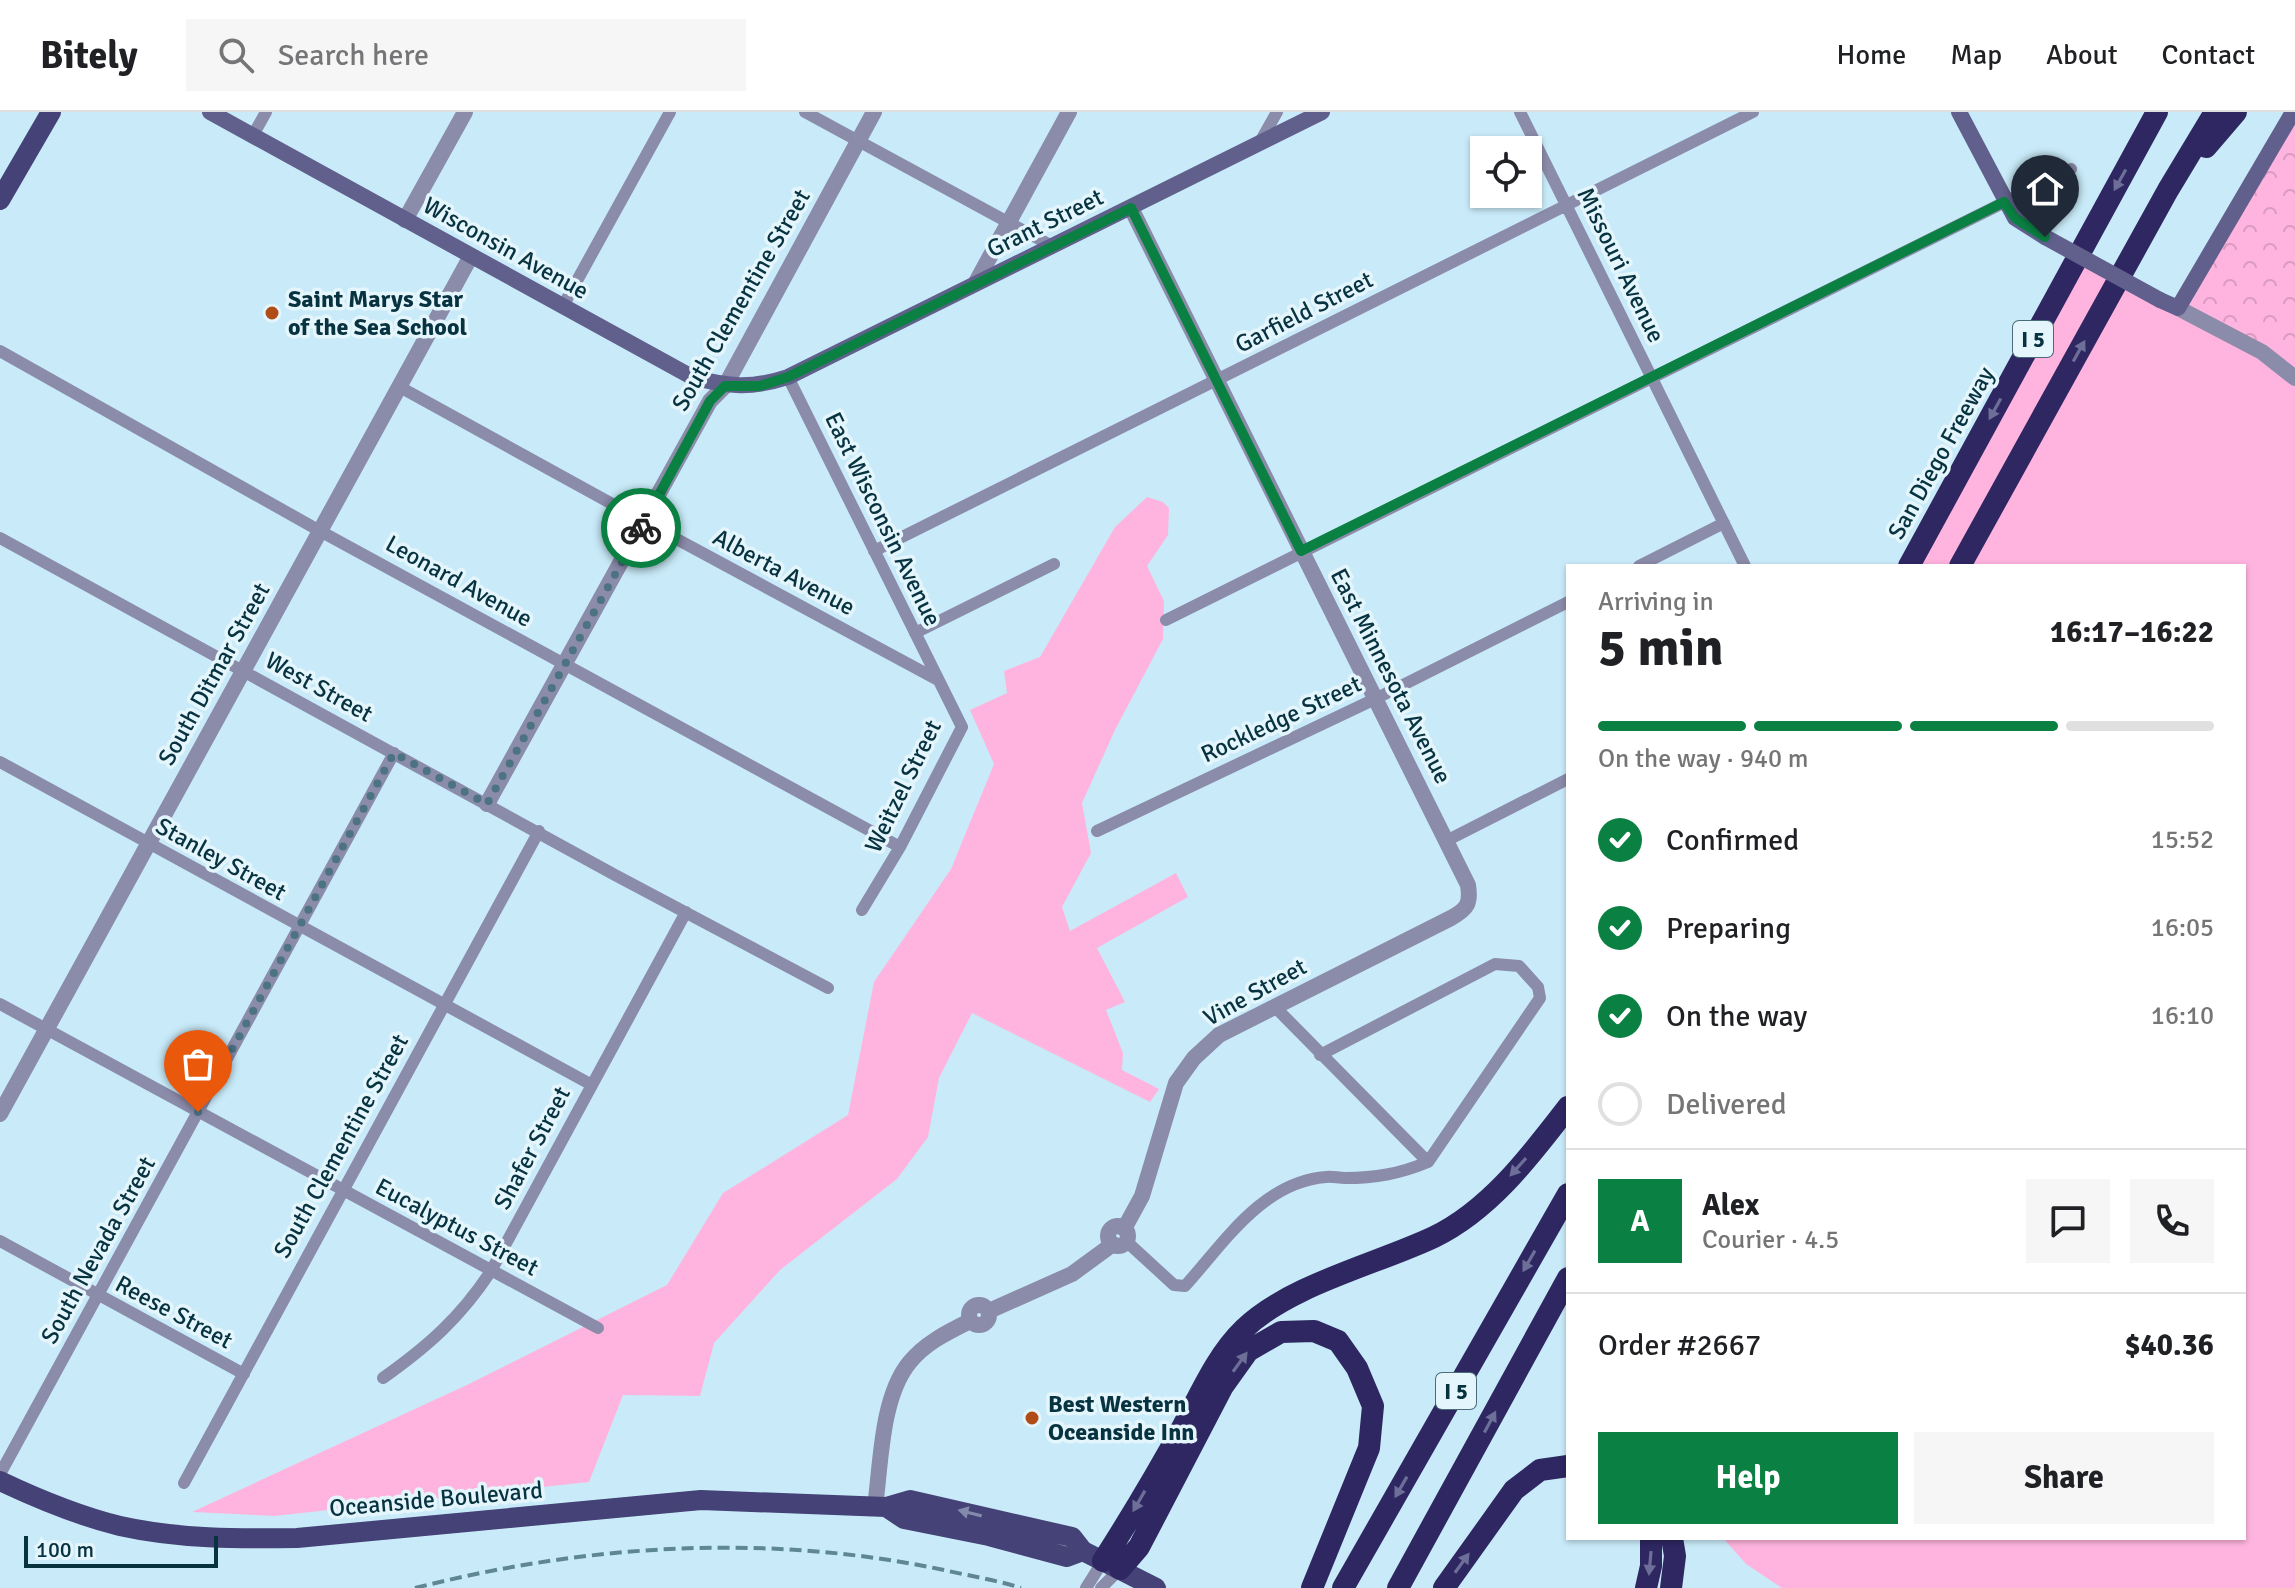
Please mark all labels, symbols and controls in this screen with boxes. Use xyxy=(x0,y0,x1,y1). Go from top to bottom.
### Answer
search box xyxy=(186,19,746,91)
text: Bitely xyxy=(40,32,138,79)
icon: search xyxy=(214,33,258,77)
text: Search here xyxy=(278,37,429,74)
text: Home xyxy=(1837,38,1906,72)
text: Map xyxy=(1950,38,2002,72)
text: About xyxy=(2046,38,2118,72)
text: Contact xyxy=(2162,38,2255,72)
map controls xyxy=(1470,136,1542,208)
button: locate xyxy=(1470,136,1542,208)
pin xyxy=(2011,155,2079,237)
icon: home xyxy=(2023,167,2067,211)
one-way arrow xyxy=(2113,169,2127,192)
street label: Grant Street xyxy=(982,182,1108,264)
street label: Missouri Avenue xyxy=(1571,183,1671,347)
street label: South Clementine Street xyxy=(665,184,817,416)
street label: Wisconsin Avenue xyxy=(418,190,594,306)
street label: Garfield Street xyxy=(1230,264,1378,360)
place label: Saint Marys Star of the Sea School xyxy=(288,284,467,342)
marker: Saint Marys Star of the Sea School xyxy=(263,304,281,322)
road number: I 5 xyxy=(2013,321,2053,357)
one-way arrow xyxy=(2072,339,2086,362)
street label: San Diego Freeway xyxy=(1881,361,2001,545)
one-way arrow xyxy=(1988,397,2002,420)
street label: East Wisconsin Avenue xyxy=(818,407,948,631)
courier xyxy=(601,488,681,568)
icon: bike xyxy=(619,506,663,550)
street label: Alberta Avenue xyxy=(708,522,860,622)
street label: Leonard Avenue xyxy=(380,528,538,634)
street label: East Minnesota Avenue xyxy=(1324,563,1458,789)
street label: South Ditmar Street xyxy=(151,578,277,770)
text: Arriving in xyxy=(1598,586,1714,618)
text: 16:17–16:22 xyxy=(2050,614,2214,651)
text: 5 min xyxy=(1598,616,1724,680)
street label: West Street xyxy=(260,645,378,729)
street label: Rockledge Street xyxy=(1196,669,1366,769)
street label: Weitzel Street xyxy=(858,715,948,857)
text: On the way · 940 m xyxy=(1598,743,1808,775)
street label: Stanley Street xyxy=(151,811,291,907)
icon: check xyxy=(1598,818,1642,862)
text: Confirmed xyxy=(1666,822,1799,859)
text: 15:52 xyxy=(2151,824,2214,856)
icon: check xyxy=(1598,906,1642,950)
text: Preparing xyxy=(1666,910,1791,947)
text: 16:05 xyxy=(2151,912,2214,944)
street label: Vine Street xyxy=(1198,951,1312,1033)
icon: check xyxy=(1598,994,1642,1038)
text: On the way xyxy=(1666,998,1807,1035)
text: 16:10 xyxy=(2151,1000,2214,1032)
street label: South Clementine Street xyxy=(267,1029,415,1263)
pin xyxy=(164,1030,232,1112)
icon: bag xyxy=(176,1042,220,1086)
street label: Shafer Street xyxy=(487,1081,577,1215)
text: Delivered xyxy=(1666,1086,1787,1123)
street label: South Nevada Street xyxy=(34,1151,162,1349)
one-way arrow xyxy=(1510,1157,1527,1177)
street label: Eucalyptus Street xyxy=(370,1171,544,1283)
button: chat xyxy=(2026,1179,2110,1263)
button: phone xyxy=(2130,1179,2214,1263)
text: Alex xyxy=(1702,1187,1759,1224)
text: A xyxy=(1630,1203,1650,1240)
text: Courier · 4.5 xyxy=(1702,1224,1839,1256)
one-way arrow xyxy=(1523,1250,1536,1273)
street label: Reese Street xyxy=(110,1269,238,1355)
text: Order #2667 xyxy=(1598,1327,1761,1364)
text: $40.36 xyxy=(2124,1327,2214,1364)
one-way arrow xyxy=(1232,1352,1247,1373)
road number: I 5 xyxy=(1436,1373,1476,1409)
place label: Best Western Oceanside Inn xyxy=(1048,1389,1194,1447)
marker: Best Western Oceanside Inn xyxy=(1023,1409,1041,1427)
one-way arrow xyxy=(1483,1411,1497,1433)
button: Help xyxy=(1598,1432,1898,1524)
button: Share xyxy=(1914,1432,2214,1524)
street label: Oceanside Boulevard xyxy=(328,1475,544,1523)
one-way arrow xyxy=(1394,1476,1408,1498)
one-way arrow xyxy=(1132,1490,1146,1513)
one-way arrow xyxy=(958,1506,983,1518)
scale bar xyxy=(24,1532,218,1568)
text: 100 m xyxy=(36,1536,94,1563)
one-way arrow xyxy=(1643,1551,1656,1576)
one-way arrow xyxy=(1454,1552,1469,1573)

